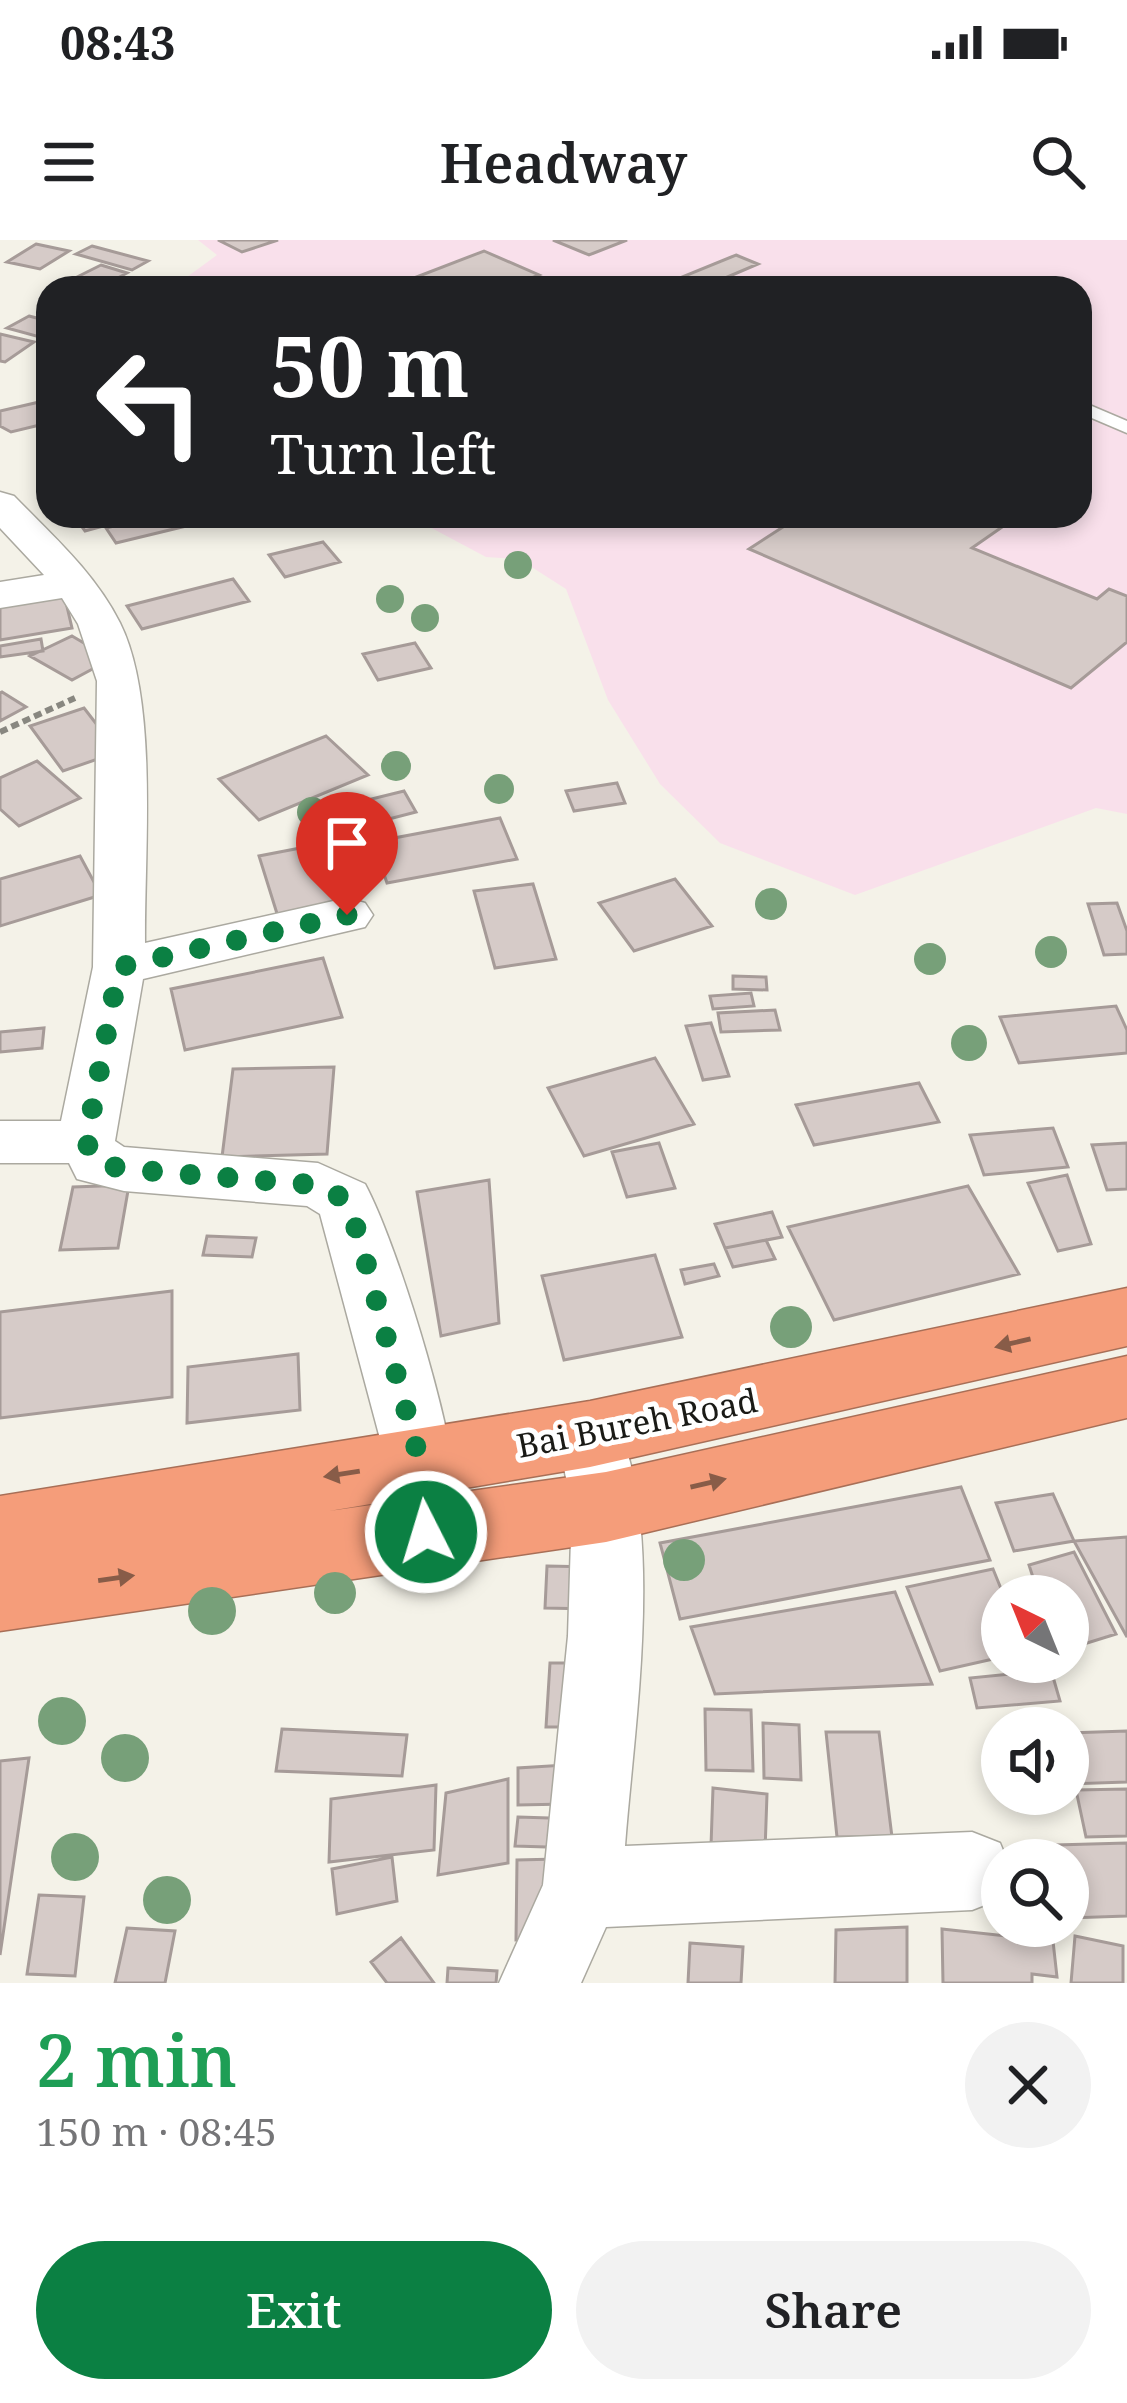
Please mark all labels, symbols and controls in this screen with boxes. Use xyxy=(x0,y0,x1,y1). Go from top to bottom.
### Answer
text: 08:43 xyxy=(60,12,175,73)
text: Headway xyxy=(440,125,687,199)
icon: menu xyxy=(36,129,102,195)
icon: search xyxy=(1025,129,1091,195)
text: 50 m xyxy=(270,307,470,422)
icon: left xyxy=(72,324,228,480)
text: Turn left xyxy=(270,416,496,490)
pin xyxy=(296,792,398,915)
icon: arrive xyxy=(314,810,380,876)
one-way arrow xyxy=(994,1335,1031,1354)
street label: Bai Bureh Road xyxy=(513,1377,761,1468)
one-way arrow xyxy=(323,1465,360,1484)
position arrow xyxy=(363,1469,489,1595)
one-way arrow xyxy=(690,1473,727,1492)
one-way arrow xyxy=(98,1568,135,1587)
north arrow xyxy=(981,1575,1089,1683)
map controls xyxy=(981,1575,1089,1947)
button: sound xyxy=(981,1707,1089,1815)
button: search xyxy=(981,1839,1089,1947)
text: 2 min xyxy=(36,2010,237,2108)
button: close xyxy=(965,2022,1091,2148)
text: 150 m · 08:45 xyxy=(36,2104,277,2157)
button: Exit xyxy=(36,2241,552,2379)
button: Share xyxy=(576,2241,1091,2379)

